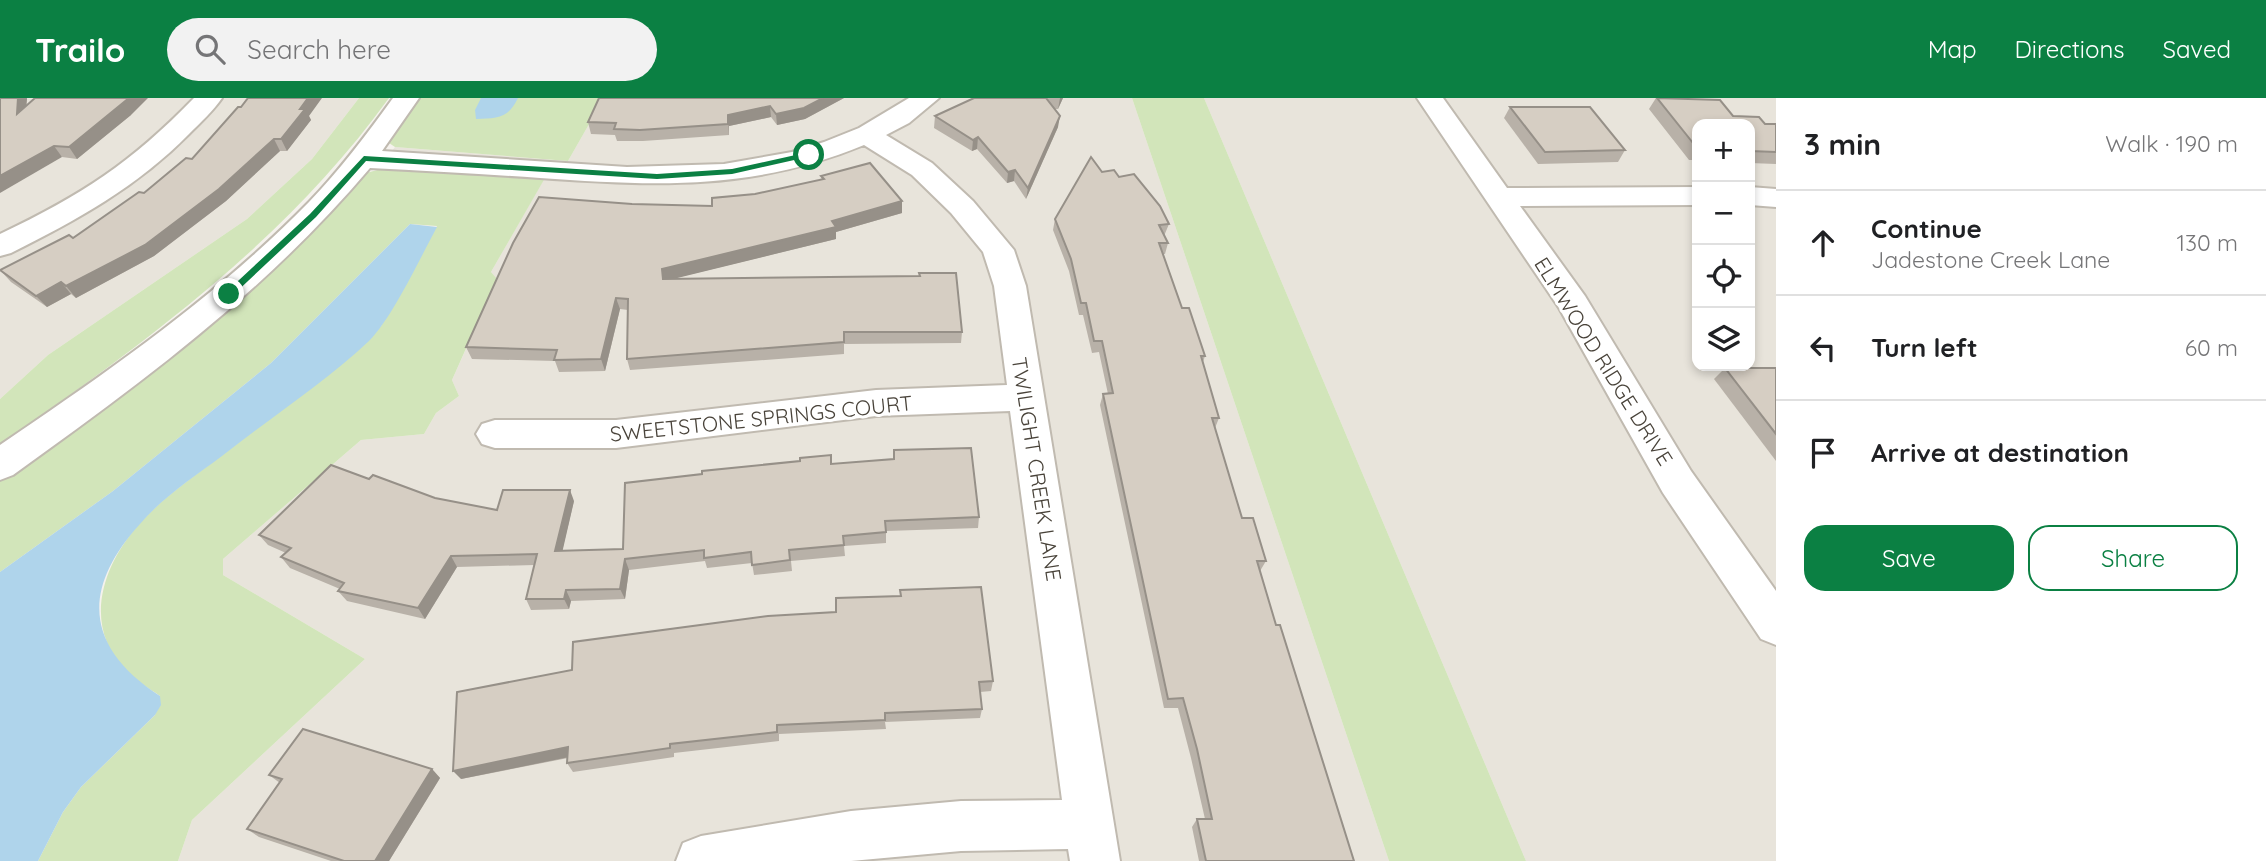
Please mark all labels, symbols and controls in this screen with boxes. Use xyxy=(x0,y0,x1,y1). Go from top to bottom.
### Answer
search box xyxy=(167,18,657,81)
text: Trailo xyxy=(35,29,125,70)
icon: search xyxy=(191,30,229,68)
text: Search here xyxy=(247,33,391,66)
text: Map xyxy=(1928,34,1977,64)
text: Directions xyxy=(2015,34,2125,64)
text: Saved xyxy=(2163,34,2231,64)
map controls xyxy=(1692,119,1755,371)
button: + xyxy=(1692,119,1755,182)
text: 3 min xyxy=(1804,125,1881,163)
text: Walk · 190 m xyxy=(2105,129,2238,158)
route start xyxy=(793,139,824,170)
button: − xyxy=(1692,182,1755,245)
text: Continue xyxy=(1871,212,1982,245)
icon: ahead xyxy=(1804,224,1842,262)
text: 130 m xyxy=(2176,228,2238,257)
button: locate xyxy=(1692,245,1755,308)
text: Jadestone Creek Lane xyxy=(1871,245,2110,274)
street label: ELMWOOD RIDGE DRIVE xyxy=(1529,252,1679,470)
route end xyxy=(213,278,244,309)
button: layers xyxy=(1692,308,1755,371)
icon: left xyxy=(1804,329,1842,367)
text: Turn left xyxy=(1871,331,1978,364)
text: 60 m xyxy=(2185,333,2238,362)
street label: TWILIGHT CREEK LANE xyxy=(1006,355,1068,583)
street label: SWEETSTONE SPRINGS COURT xyxy=(608,389,914,447)
icon: arrive xyxy=(1804,434,1842,472)
text: Arrive at destination xyxy=(1871,436,2129,469)
button: Save xyxy=(1804,525,2014,591)
button: Share xyxy=(2028,525,2238,591)

